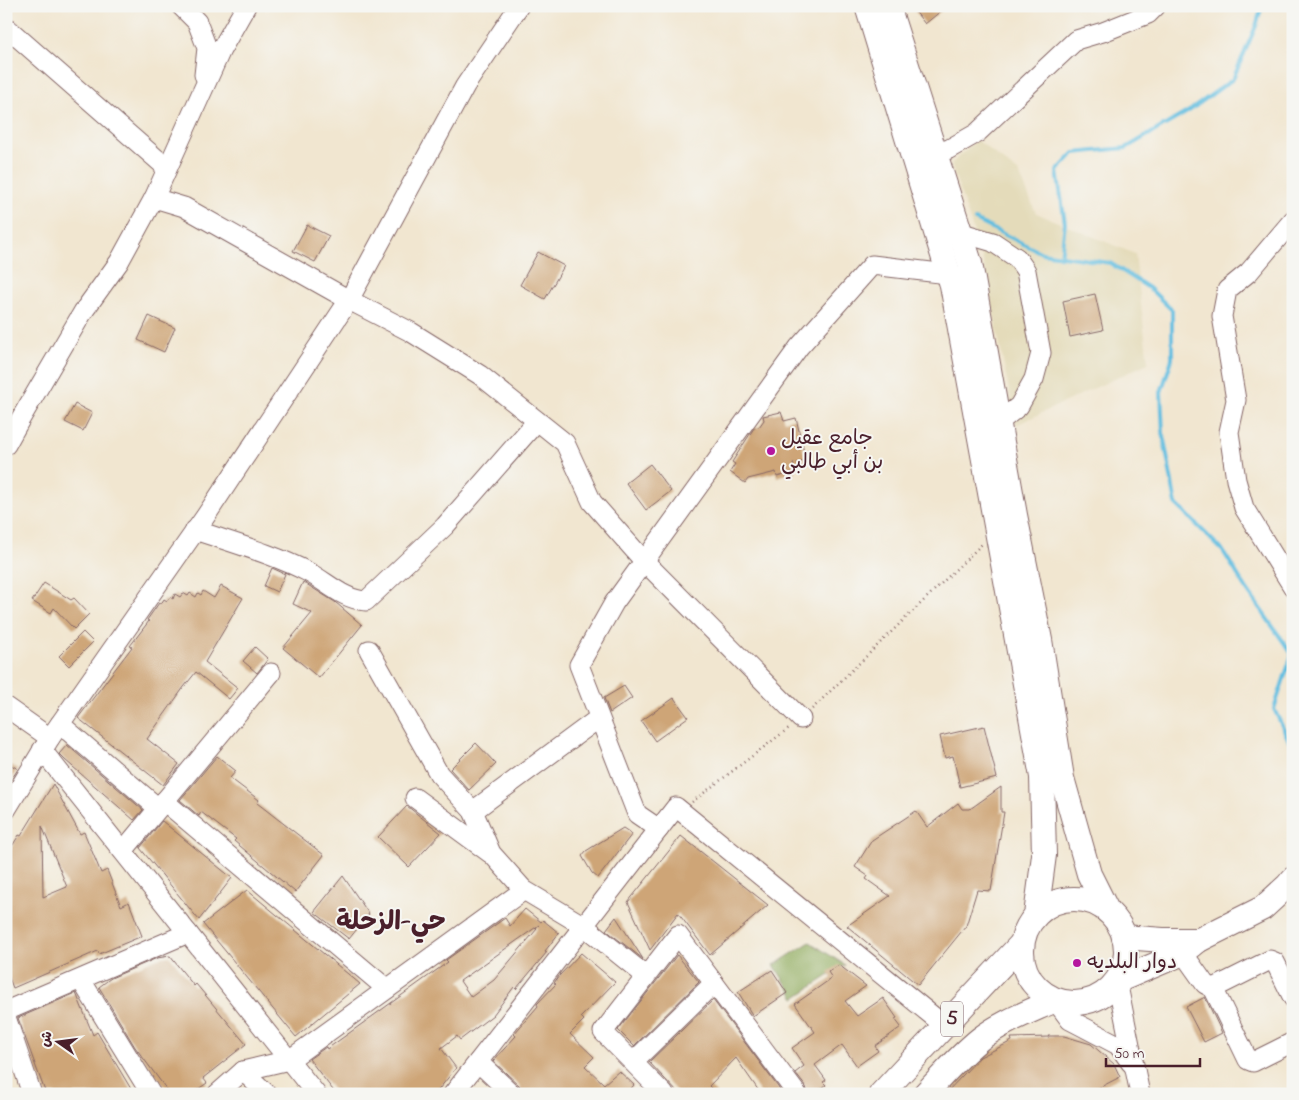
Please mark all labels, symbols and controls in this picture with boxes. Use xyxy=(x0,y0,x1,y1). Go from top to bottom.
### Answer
place label: جامع عقيل بن أبي طالبي xyxy=(781,424,883,480)
marker: جامع عقيل بن أبي طالبي xyxy=(765,445,777,457)
district label: حي-الزحلة xyxy=(336,904,446,944)
place label: دوار البلديه xyxy=(1087,948,1177,978)
marker: دوار البلديه xyxy=(1071,957,1083,969)
road number: 5 xyxy=(941,1002,963,1036)
north arrow xyxy=(32,1018,82,1068)
text: ش xyxy=(35,1029,59,1049)
scale bar xyxy=(1106,1035,1200,1067)
text: 50 m xyxy=(1114,1043,1145,1065)

